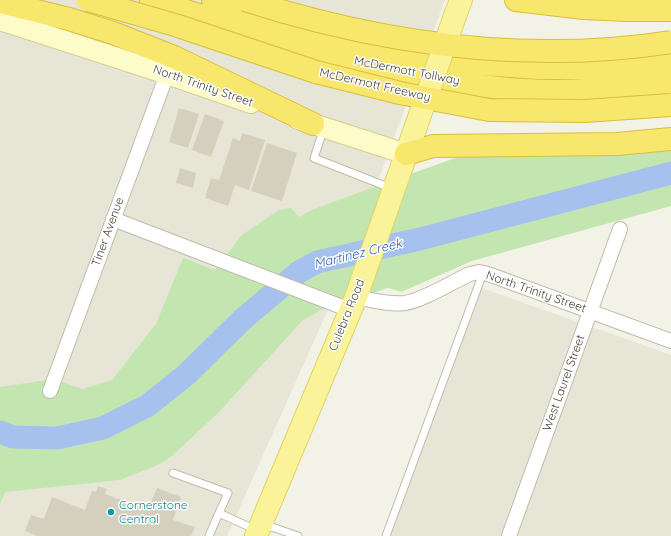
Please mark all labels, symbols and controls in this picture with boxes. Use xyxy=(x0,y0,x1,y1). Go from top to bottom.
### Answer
street label: McDermott Tollway xyxy=(353,54,461,88)
street label: North Trinity Street xyxy=(151,62,255,110)
street label: McDermott Freeway xyxy=(318,65,432,105)
street label: Tiner Avenue xyxy=(89,195,127,269)
water label: Martinez Creek xyxy=(312,236,404,272)
street label: North Trinity Street xyxy=(484,268,588,316)
street label: Culebra Road xyxy=(326,277,368,353)
street label: West Laurel Street xyxy=(540,333,588,433)
place label: Cornerstone Central xyxy=(119,498,188,526)
marker: Cornerstone Central xyxy=(106,507,116,517)

